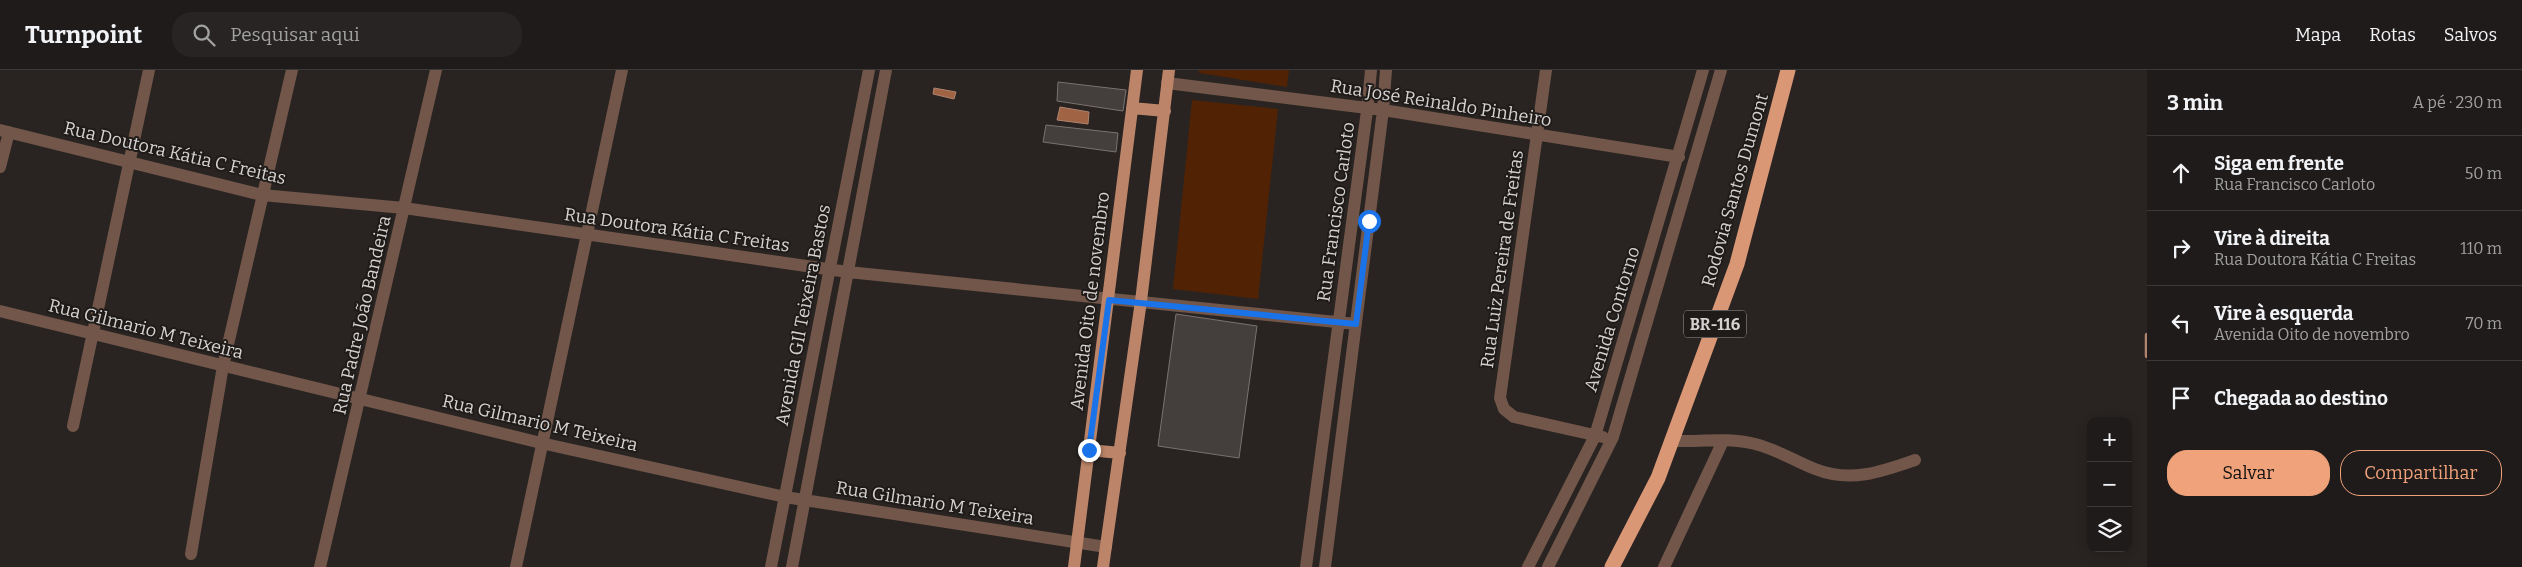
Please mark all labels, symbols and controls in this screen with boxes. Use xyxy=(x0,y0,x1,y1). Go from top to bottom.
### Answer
search box xyxy=(172,12,522,57)
text: Turnpoint xyxy=(25,21,142,49)
icon: search xyxy=(190,21,218,49)
text: Pesquisar aqui xyxy=(230,23,360,46)
text: Mapa xyxy=(2295,24,2341,46)
text: Rotas xyxy=(2369,24,2416,46)
text: Salvos xyxy=(2444,24,2497,46)
street label: Rua José Reinaldo Pinheiro xyxy=(1329,75,1553,131)
street label: Rodovia Santos Dumont xyxy=(1697,90,1773,289)
text: 3 min xyxy=(2167,90,2223,116)
text: A pé · 230 m xyxy=(2413,93,2502,112)
street label: Rua Doutora Kátia C Freitas xyxy=(62,117,288,189)
street label: Rua Francisco Carloto xyxy=(1312,121,1360,303)
street label: Rua Luiz Pereira de Freitas xyxy=(1476,149,1528,369)
text: Siga em frente xyxy=(2214,152,2344,175)
icon: ahead xyxy=(2167,159,2195,187)
text: 50 m xyxy=(2465,164,2502,183)
text: Rua Francisco Carloto xyxy=(2214,175,2375,194)
street label: Avenida Oito de novembro xyxy=(1066,190,1114,412)
street label: Rua Doutora Kátia C Freitas xyxy=(563,203,791,257)
street label: Avenida GIl Teixeira Bastos xyxy=(771,203,835,427)
route start xyxy=(1358,210,1381,233)
street label: Rua Padre João Bandeira xyxy=(328,213,396,417)
text: Vire à direita xyxy=(2214,227,2330,250)
icon: right xyxy=(2167,234,2195,262)
text: 110 m xyxy=(2460,239,2502,258)
street label: Avenida Contorno xyxy=(1579,244,1645,394)
text: Rua Doutora Kátia C Freitas xyxy=(2214,250,2416,269)
street label: Rua Gilmario M Teixeira xyxy=(46,294,246,364)
text: Vire à esquerda xyxy=(2214,302,2353,325)
icon: left xyxy=(2167,309,2195,337)
road number: BR-116 xyxy=(1684,310,1746,338)
text: 70 m xyxy=(2466,314,2502,333)
text: Avenida Oito de novembro xyxy=(2214,325,2410,344)
icon: arrive xyxy=(2167,384,2195,412)
text: Chegada ao destino xyxy=(2214,387,2388,410)
street label: Rua Gilmario M Teixeira xyxy=(440,390,640,456)
map controls xyxy=(2087,417,2132,552)
button: + xyxy=(2087,417,2132,462)
route end xyxy=(1078,439,1101,462)
button: Salvar xyxy=(2167,450,2330,496)
button: Compartilhar xyxy=(2340,450,2502,496)
button: − xyxy=(2087,462,2132,507)
street label: Rua Gilmario M Teixeira xyxy=(835,476,1036,530)
button: layers xyxy=(2087,507,2132,552)

